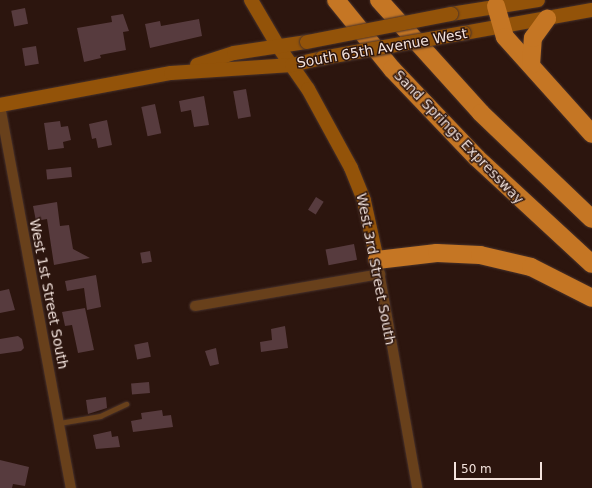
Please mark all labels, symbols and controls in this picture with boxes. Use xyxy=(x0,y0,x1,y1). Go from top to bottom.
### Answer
street label: South 65th Avenue West xyxy=(296,25,468,71)
street label: Sand Springs Expressway xyxy=(391,67,527,207)
street label: West 3rd Street South xyxy=(353,192,399,346)
street label: West 1st Street South xyxy=(26,217,72,371)
scale bar xyxy=(456,454,544,480)
text: 50 m xyxy=(461,462,492,476)

